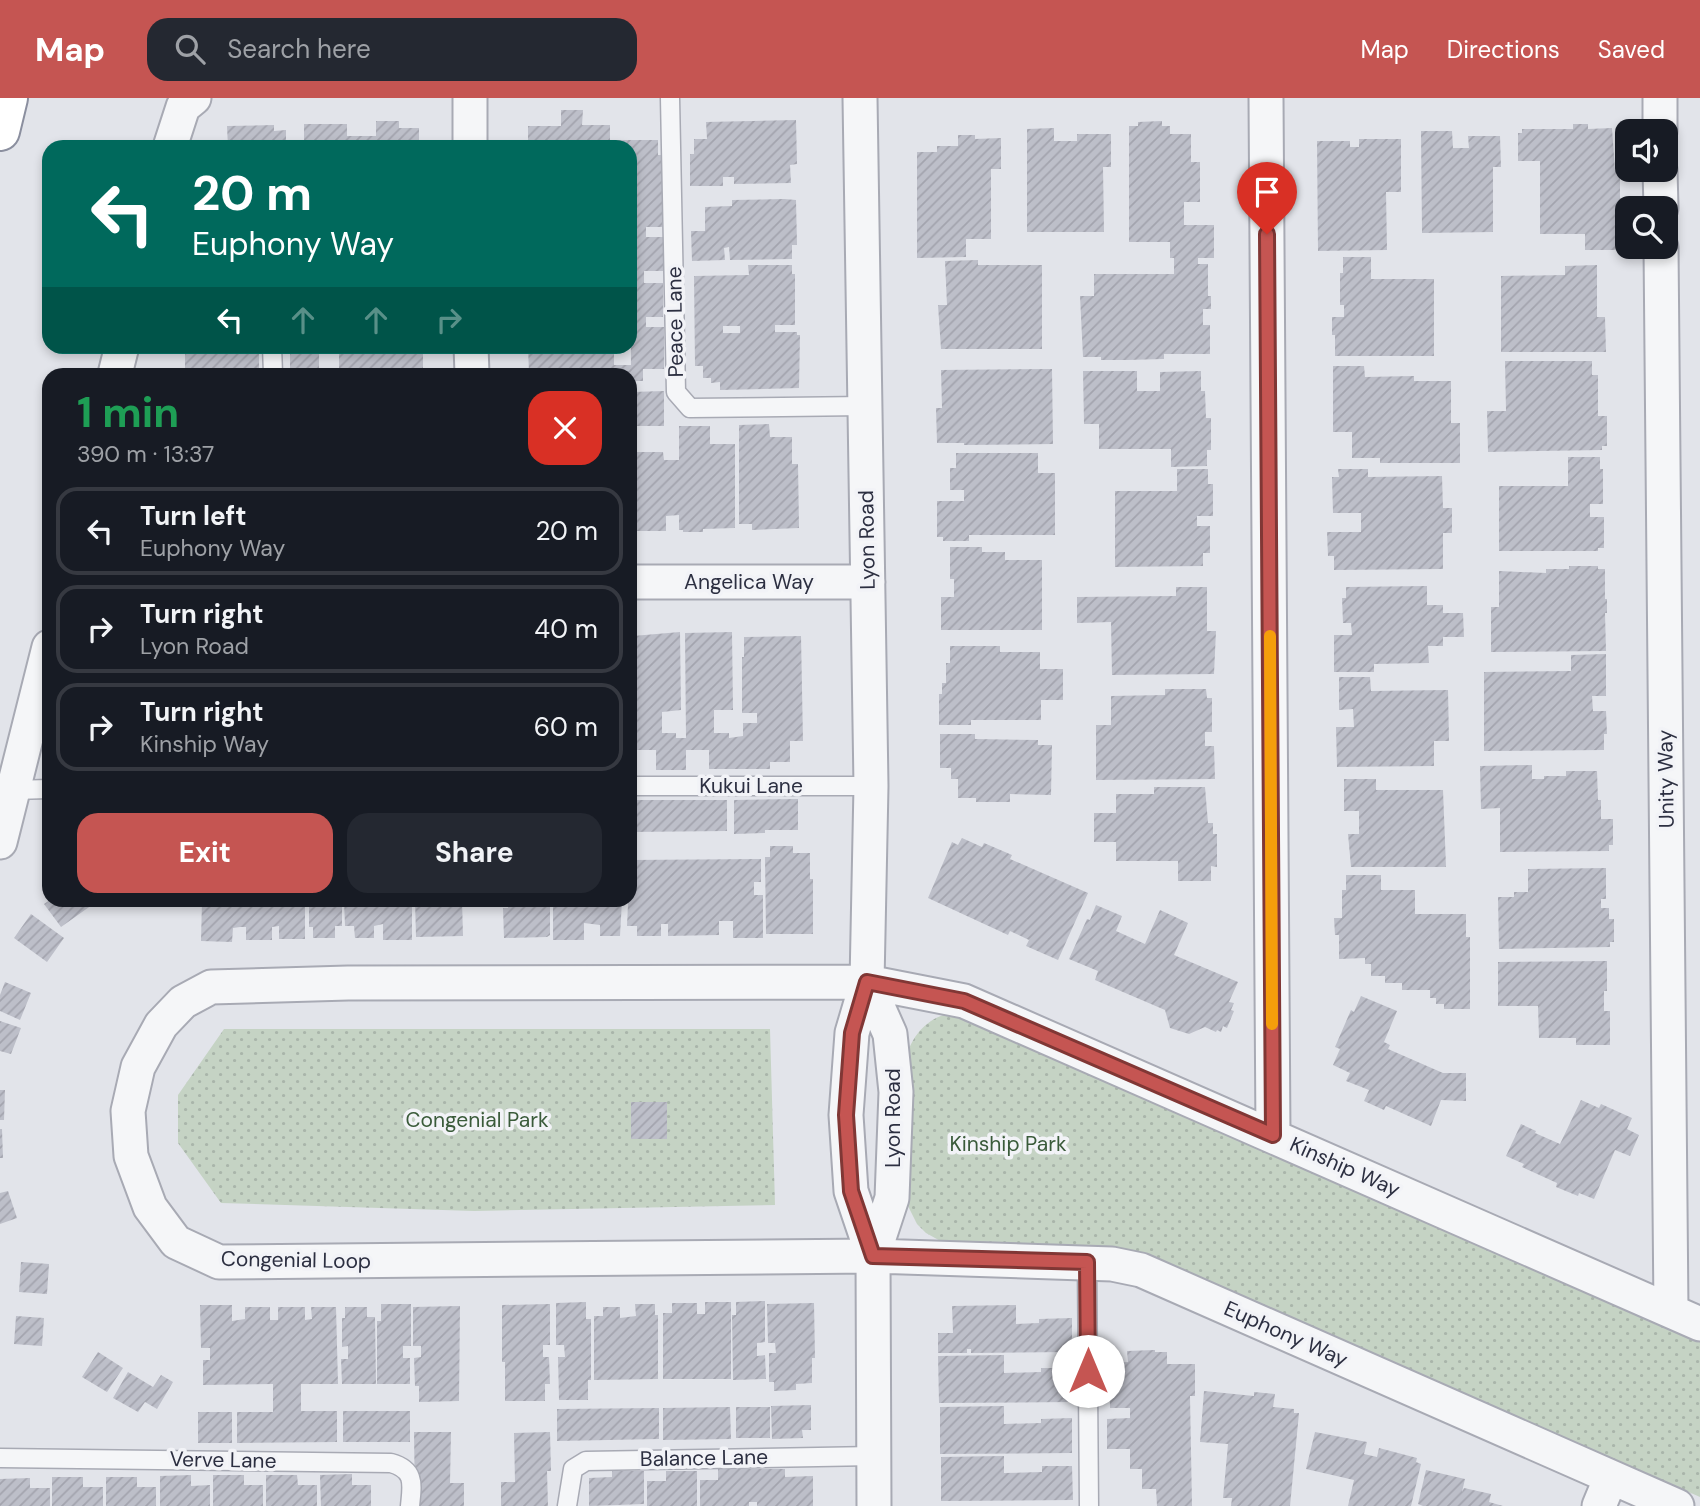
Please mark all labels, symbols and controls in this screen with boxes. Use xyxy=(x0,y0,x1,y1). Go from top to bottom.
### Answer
search box xyxy=(147,18,637,81)
text: Map xyxy=(35,28,105,71)
icon: search xyxy=(171,30,209,68)
text: Search here xyxy=(227,32,371,66)
text: Map xyxy=(1361,34,1409,65)
text: Directions xyxy=(1447,34,1560,65)
text: Saved xyxy=(1598,34,1665,65)
map controls xyxy=(1615,119,1678,259)
button: sound xyxy=(1615,119,1678,182)
text: 20 m xyxy=(192,161,312,225)
pin xyxy=(1237,162,1297,234)
icon: left xyxy=(77,168,168,259)
icon: arrive xyxy=(1248,173,1286,211)
button: search xyxy=(1615,196,1678,259)
text: Euphony Way xyxy=(192,223,394,265)
street label: Peace Lane xyxy=(660,266,690,378)
icon: left xyxy=(211,301,249,339)
icon: ahead xyxy=(284,301,322,339)
icon: ahead xyxy=(357,301,395,339)
icon: right xyxy=(430,301,468,339)
text: 1 min xyxy=(77,385,179,440)
button: close xyxy=(528,391,602,465)
text: 390 m · 13:37 xyxy=(77,439,214,469)
street label: Lyon Road xyxy=(852,490,882,590)
text: Turn left xyxy=(140,499,247,533)
icon: left xyxy=(81,512,119,550)
text: 20 m xyxy=(535,514,598,548)
text: Euphony Way xyxy=(140,533,285,563)
street label: Angelica Way xyxy=(684,568,814,596)
text: Turn right xyxy=(140,597,264,631)
icon: right xyxy=(81,610,119,648)
text: 40 m xyxy=(534,612,598,646)
text: Lyon Road xyxy=(140,631,249,661)
text: Turn right xyxy=(140,695,264,729)
icon: right xyxy=(81,708,119,746)
text: 60 m xyxy=(534,710,598,744)
text: Kinship Way xyxy=(140,729,269,759)
street label: Unity Way xyxy=(1651,729,1681,828)
street label: Kukui Lane xyxy=(699,772,803,800)
button: Exit xyxy=(77,813,333,893)
button: Share xyxy=(347,813,602,893)
street label: Lyon Road xyxy=(879,1068,907,1168)
park label: Congenial Park xyxy=(405,1106,549,1134)
park label: Kinship Park xyxy=(949,1130,1067,1158)
street label: Kinship Way xyxy=(1285,1130,1405,1204)
street label: Congenial Loop xyxy=(221,1245,371,1275)
street label: Euphony Way xyxy=(1220,1294,1353,1374)
position arrow xyxy=(1051,1334,1125,1408)
street label: Balance Lane xyxy=(640,1443,768,1473)
street label: Verve Lane xyxy=(169,1445,277,1475)

